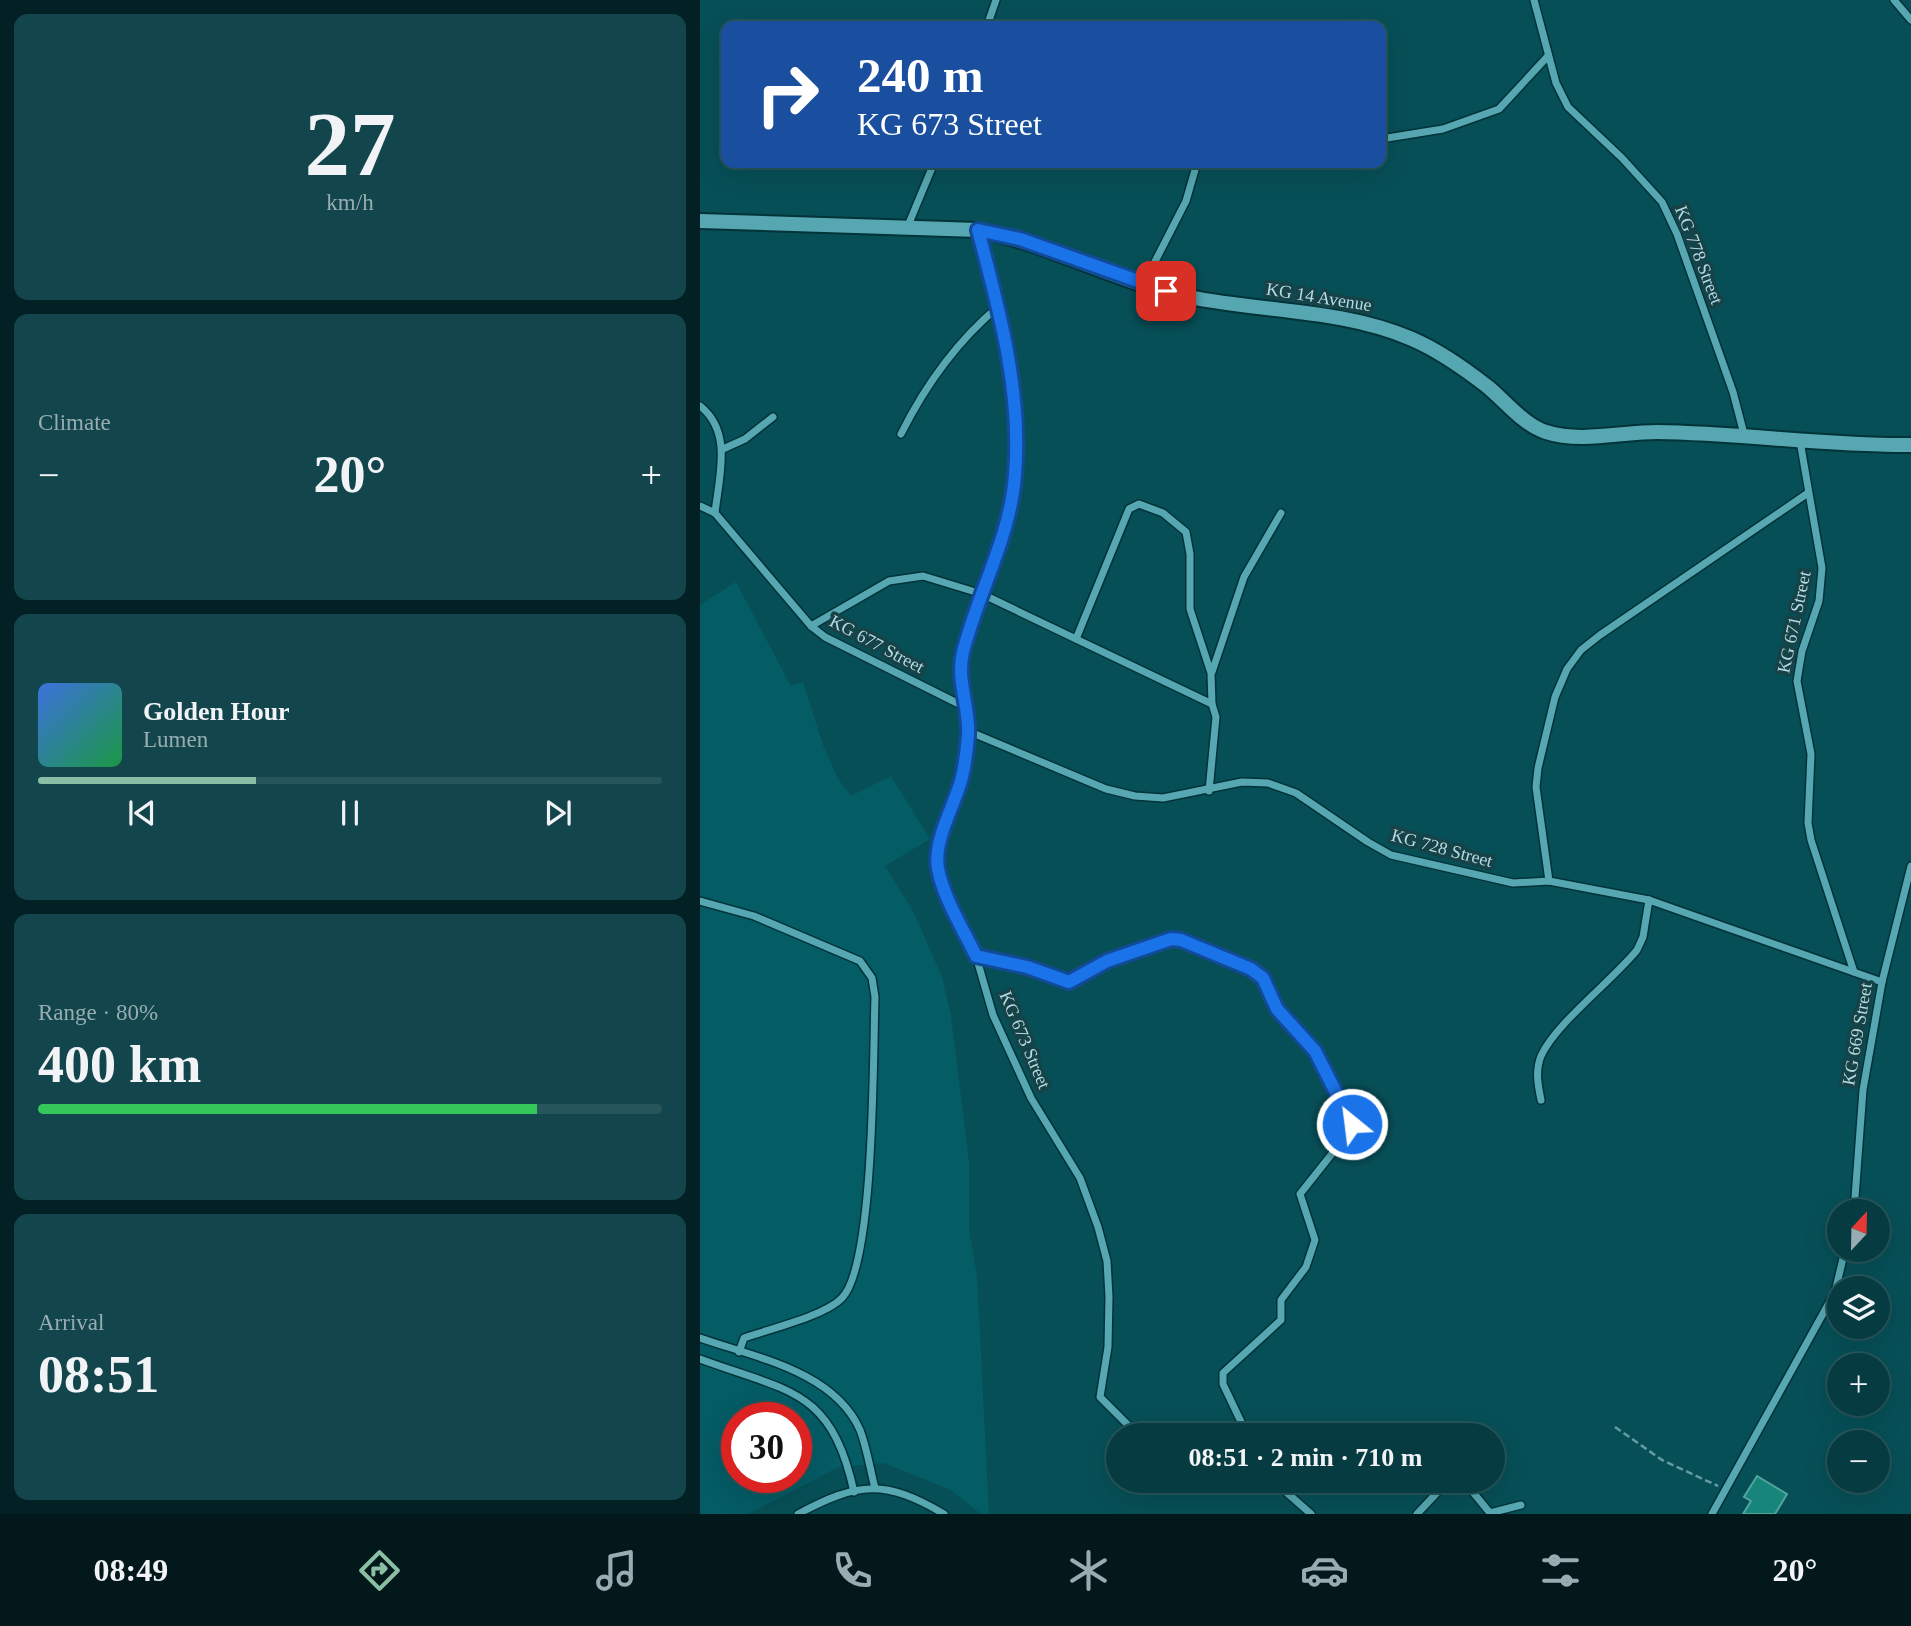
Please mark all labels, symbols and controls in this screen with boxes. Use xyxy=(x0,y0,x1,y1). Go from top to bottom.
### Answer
text: 240 m xyxy=(857,48,984,103)
icon: right xyxy=(742,49,833,140)
text: 27 xyxy=(305,94,396,195)
text: KG 673 Street xyxy=(857,106,1042,142)
text: km/h xyxy=(326,190,374,215)
street label: KG 778 Street xyxy=(1671,203,1727,307)
pin xyxy=(1136,261,1196,321)
icon: arrive xyxy=(1147,272,1185,310)
street label: KG 14 Avenue xyxy=(1265,279,1373,315)
text: Climate xyxy=(38,410,111,435)
text: 20° xyxy=(314,446,386,503)
text: − xyxy=(38,454,59,496)
text: + xyxy=(641,454,662,496)
street label: KG 671 Street xyxy=(1773,569,1815,675)
street label: KG 677 Street xyxy=(826,611,928,677)
text: Golden Hour xyxy=(143,697,290,726)
text: Lumen xyxy=(143,727,208,752)
icon: previous xyxy=(123,794,161,832)
icon: pause xyxy=(331,794,369,832)
icon: next xyxy=(539,794,577,832)
street label: KG 728 Street xyxy=(1389,825,1495,871)
street label: KG 669 Street xyxy=(1838,981,1876,1087)
street label: KG 673 Street xyxy=(995,988,1055,1092)
text: Range · 80% xyxy=(38,1000,158,1025)
text: 400 km xyxy=(38,1036,201,1093)
position arrow xyxy=(1315,1087,1389,1161)
north arrow xyxy=(1827,1199,1890,1262)
map controls xyxy=(1827,1199,1890,1493)
button: layers xyxy=(1827,1276,1890,1339)
text: Arrival xyxy=(38,1310,104,1335)
text: 08:51 xyxy=(38,1346,159,1403)
button: + xyxy=(1827,1353,1890,1416)
speed limit sign: 30 xyxy=(721,1402,812,1493)
button: − xyxy=(1827,1430,1890,1493)
text: 08:51 · 2 min · 710 m xyxy=(1189,1443,1423,1472)
icon: directions xyxy=(355,1546,404,1595)
icon: music xyxy=(592,1546,641,1595)
icon: phone xyxy=(828,1546,877,1595)
icon: climate xyxy=(1064,1546,1113,1595)
icon: car xyxy=(1300,1546,1349,1595)
icon: filters xyxy=(1536,1546,1585,1595)
text: 08:49 xyxy=(94,1552,168,1588)
text: 20° xyxy=(1773,1552,1817,1588)

